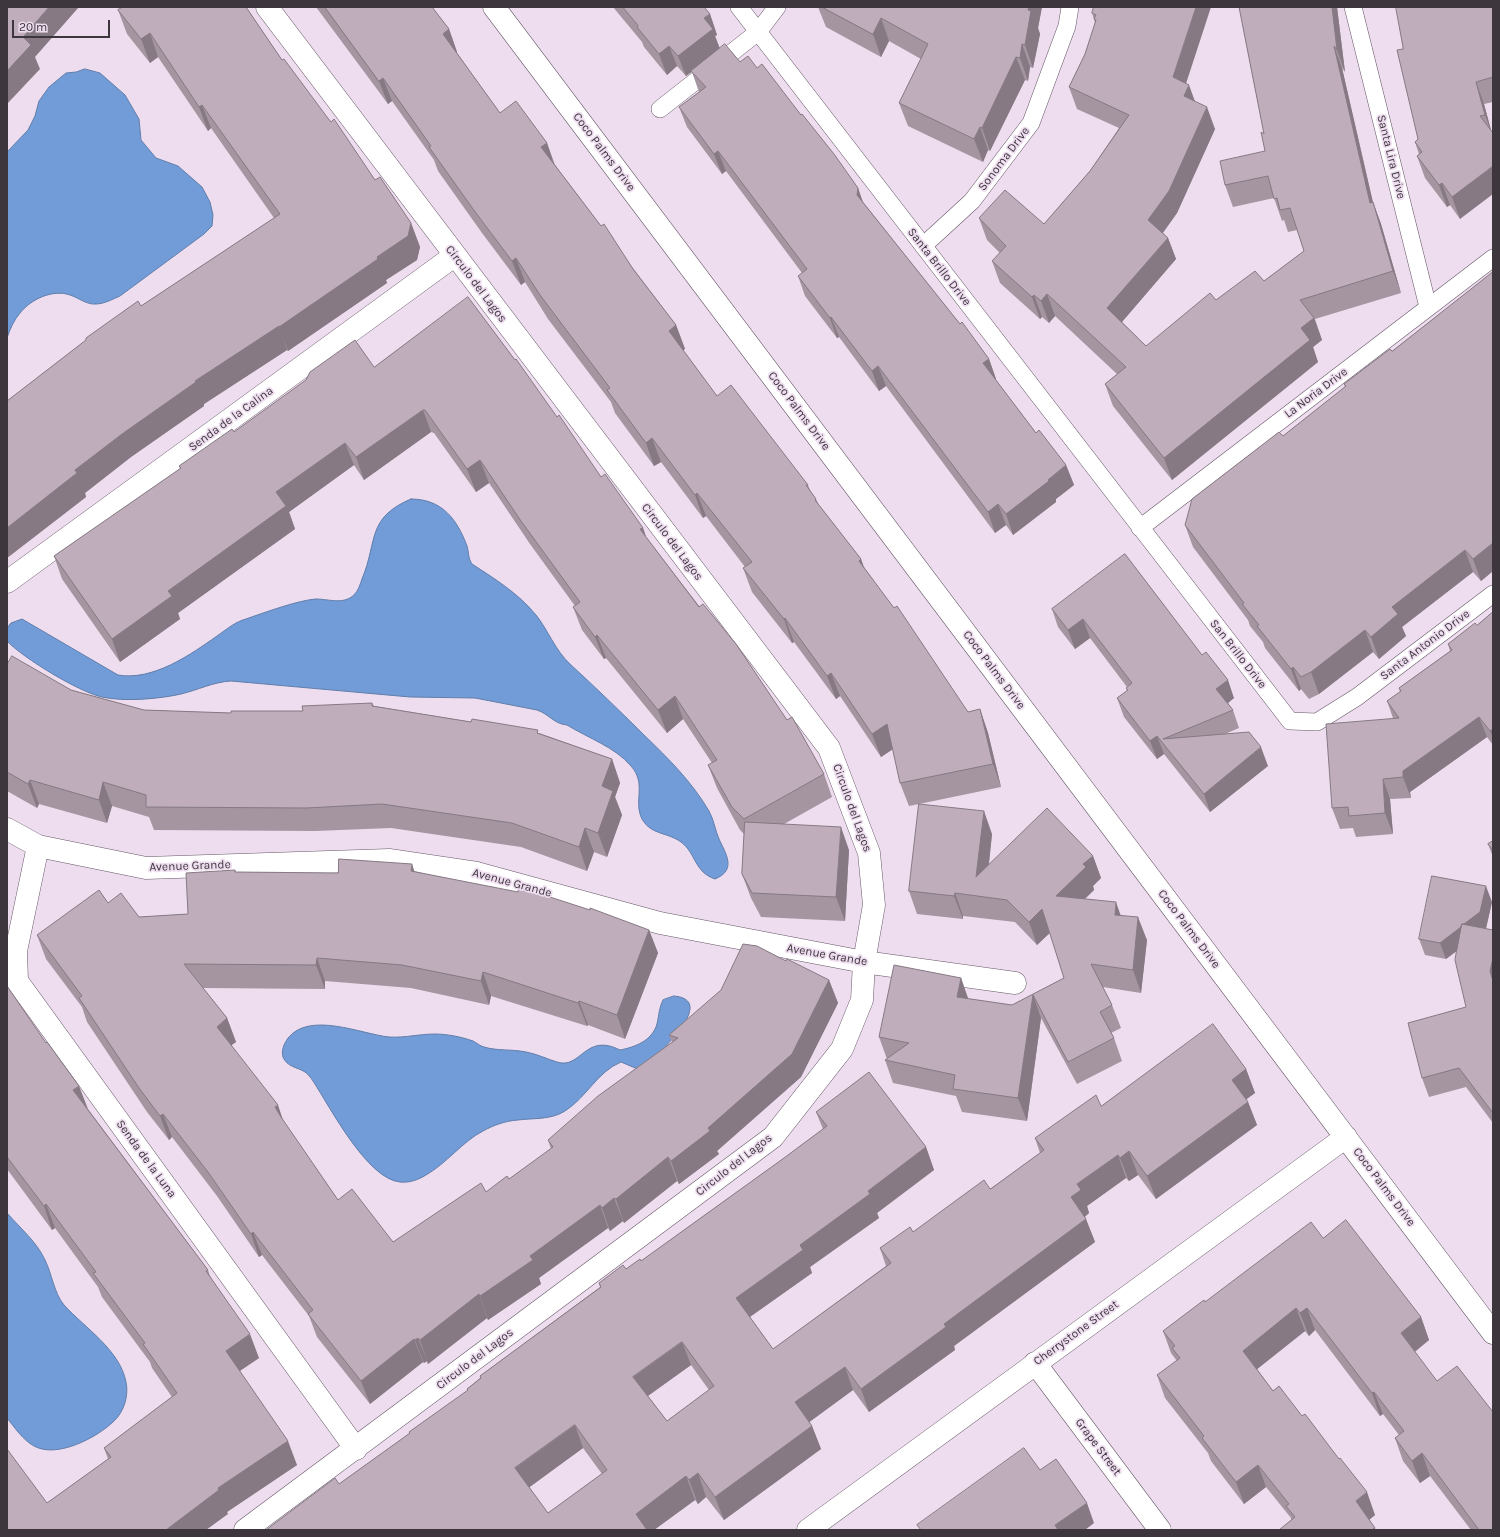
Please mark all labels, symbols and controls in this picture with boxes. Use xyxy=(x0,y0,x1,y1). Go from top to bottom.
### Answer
scale bar xyxy=(14,12,112,38)
text: 20 m xyxy=(19,20,47,34)
street label: Coco Palms Drive xyxy=(570,110,638,194)
street label: Santa Lira Drive xyxy=(1374,113,1408,201)
street label: Sonoma Drive xyxy=(975,124,1033,194)
street label: Santa Brillo Drive xyxy=(904,225,974,309)
street label: Circulo del Lagos xyxy=(442,243,510,325)
street label: La Noria Drive xyxy=(1282,365,1350,421)
street label: Coco Palms Drive xyxy=(765,369,833,453)
street label: Senda de la Calina xyxy=(186,384,276,454)
street label: Circulo del Lagos xyxy=(638,501,706,583)
street label: Santa Antonio Drive xyxy=(1377,607,1473,683)
street label: San Brillo Drive xyxy=(1207,617,1269,691)
street label: Coco Palms Drive xyxy=(960,628,1028,712)
street label: Circulo del Lagos xyxy=(829,762,875,854)
street label: Avenue Grande xyxy=(149,857,231,875)
street label: Avenue Grande xyxy=(471,865,553,901)
street label: Coco Palms Drive xyxy=(1155,887,1223,971)
street label: Avenue Grande xyxy=(786,941,868,969)
street label: Senda de la Luna xyxy=(113,1117,179,1201)
street label: Circulo del Lagos xyxy=(693,1131,775,1199)
street label: Coco Palms Drive xyxy=(1350,1145,1418,1229)
street label: Cherrystone Street xyxy=(1031,1297,1121,1369)
street label: Circulo del Lagos xyxy=(434,1325,516,1393)
street label: Grape Street xyxy=(1072,1416,1124,1478)

